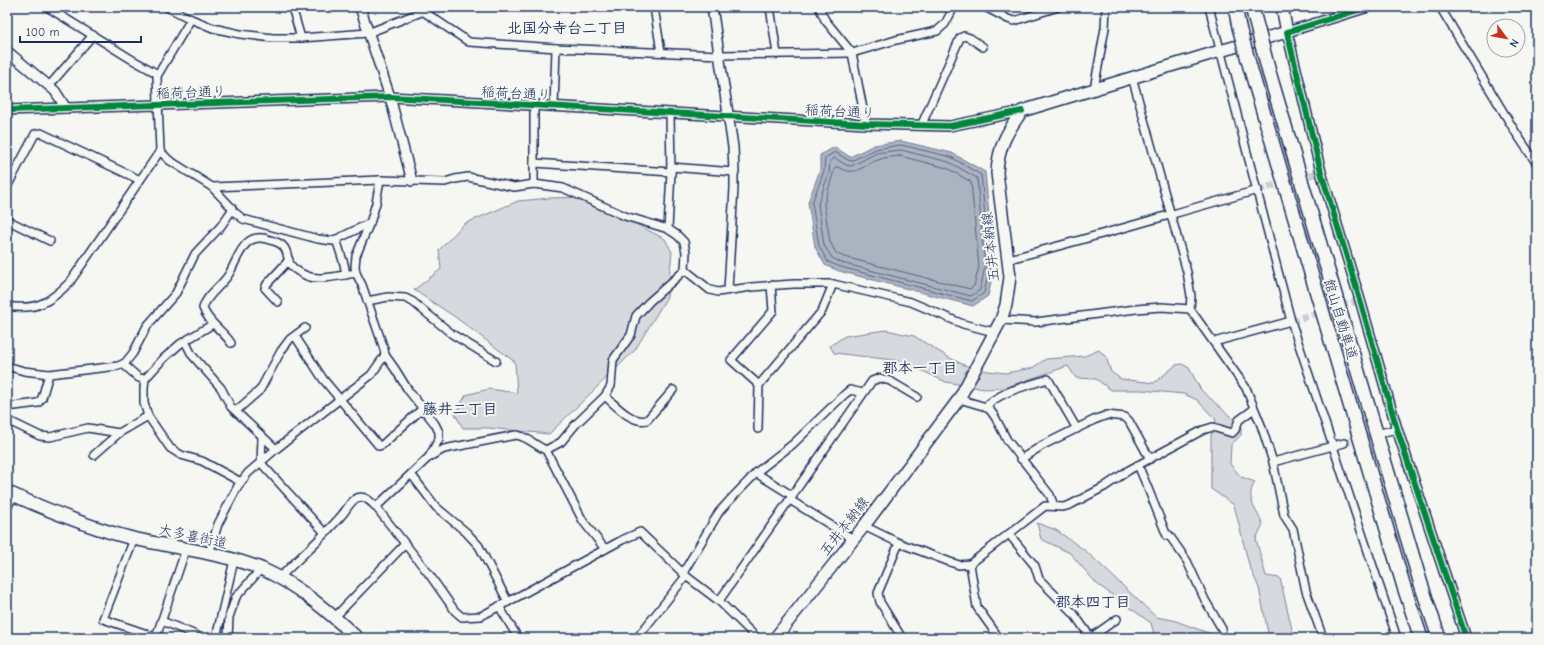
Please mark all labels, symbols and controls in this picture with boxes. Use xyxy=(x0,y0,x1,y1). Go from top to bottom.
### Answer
scale bar xyxy=(20,18,141,44)
north arrow xyxy=(1486,18,1526,58)
district label: 北国分寺台二丁目 xyxy=(507,19,627,37)
text: 100 m xyxy=(26,25,59,39)
text: N xyxy=(1507,37,1521,50)
street label: 稲荷台通り xyxy=(156,83,226,102)
street label: 稲荷台通り xyxy=(481,83,551,104)
street label: 稲荷台通り xyxy=(805,101,875,122)
street label: 五井本納線 xyxy=(978,211,1003,283)
street label: 館山自動車道 xyxy=(1320,276,1361,362)
district label: 郡本一丁目 xyxy=(882,359,958,377)
district label: 藤井二丁目 xyxy=(422,400,498,418)
street label: 五井本納線 xyxy=(816,493,873,559)
street label: 大多喜街道 xyxy=(157,521,229,552)
district label: 郡本四丁目 xyxy=(1055,593,1131,611)

